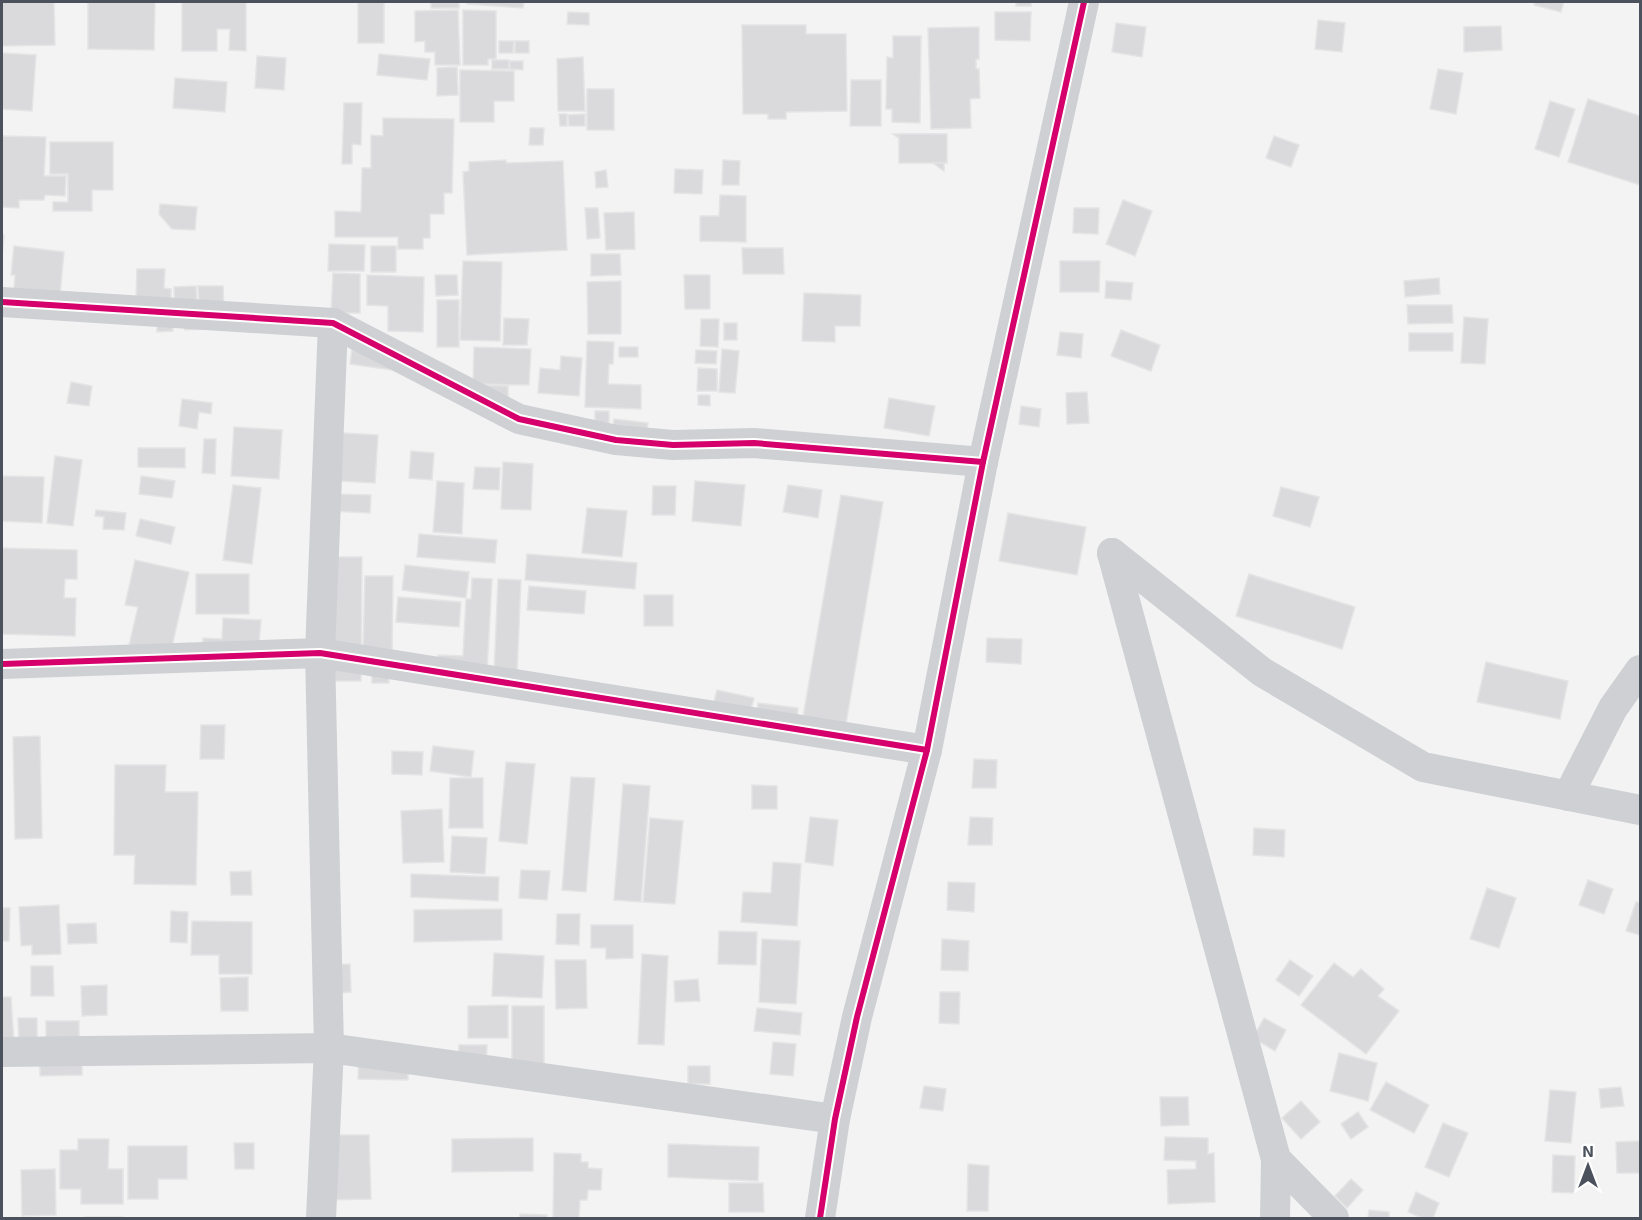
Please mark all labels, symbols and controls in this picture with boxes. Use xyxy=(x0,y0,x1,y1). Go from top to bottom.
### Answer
north arrow xyxy=(1558,1136,1618,1196)
text: N xyxy=(1582,1141,1594,1160)

